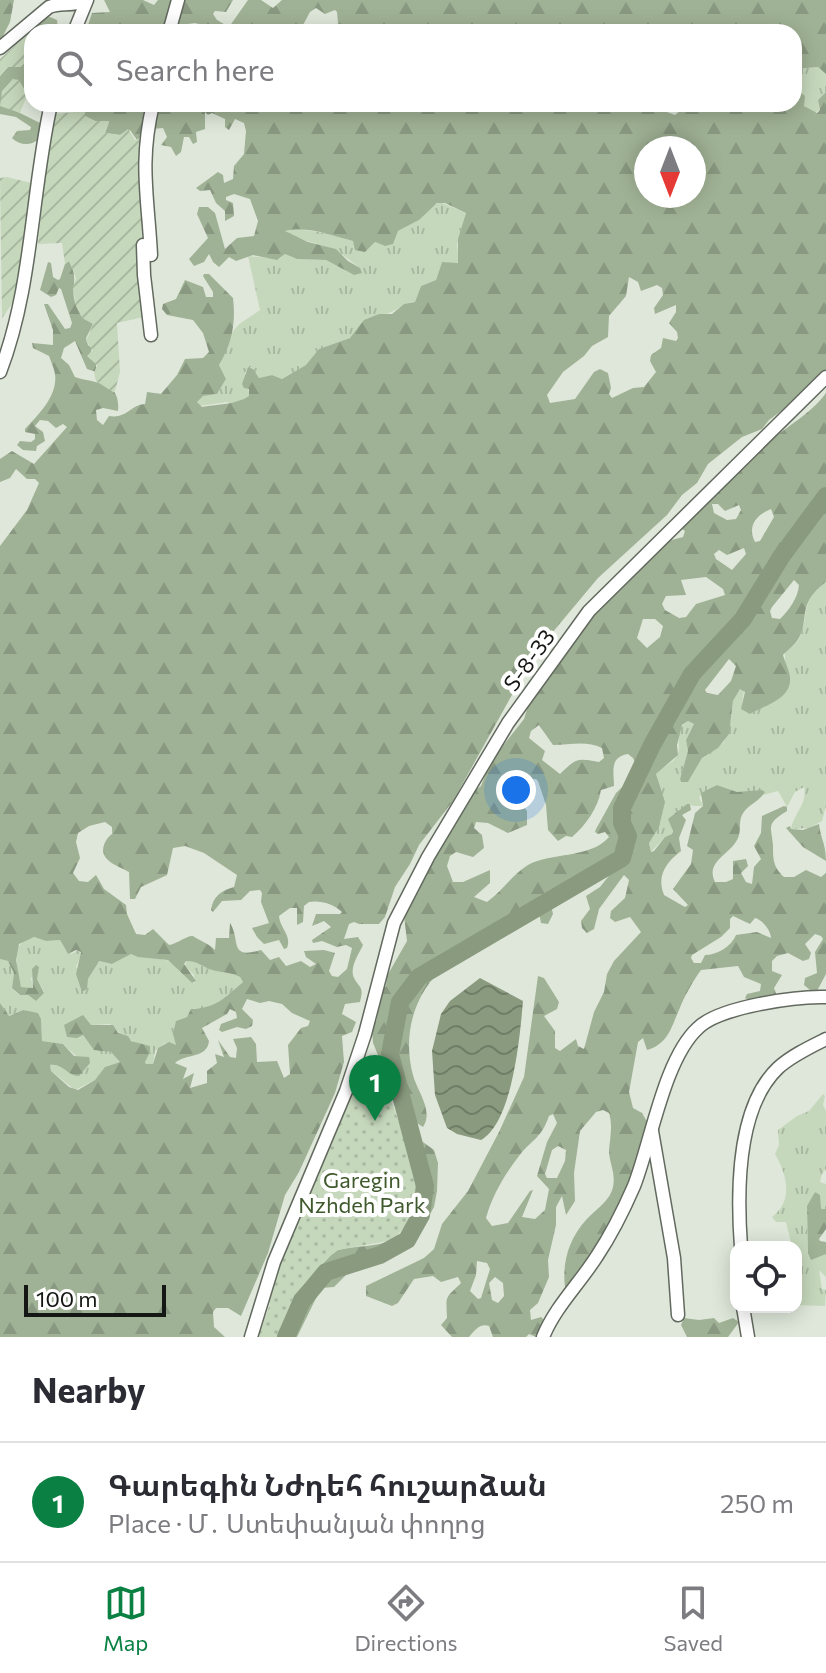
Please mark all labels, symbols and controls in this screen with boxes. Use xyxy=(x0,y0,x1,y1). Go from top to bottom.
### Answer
search box xyxy=(24,24,802,112)
icon: search xyxy=(52,46,96,90)
text: Search here xyxy=(116,50,275,87)
north arrow xyxy=(634,136,706,208)
street label: Տ-8-33 xyxy=(497,624,560,696)
your location xyxy=(496,770,536,810)
pin: 1 xyxy=(349,1055,401,1121)
park label: Garegin Nzhdeh Park xyxy=(298,1166,426,1218)
map controls xyxy=(730,1241,802,1313)
button: locate xyxy=(730,1241,802,1313)
scale bar xyxy=(24,1281,166,1317)
text: 100 m xyxy=(36,1285,98,1312)
text: Nearby xyxy=(32,1368,146,1410)
text: Գարեգին Նժդեհ հուշարձան xyxy=(108,1465,547,1502)
text: 1 xyxy=(52,1487,64,1518)
text: 250 m xyxy=(720,1487,794,1518)
text: Place · Մ․ Ստեփանյան փողոց xyxy=(108,1507,485,1538)
tab: Map xyxy=(103,1581,148,1656)
tab: Directions xyxy=(354,1581,458,1656)
tab: Saved xyxy=(664,1581,723,1656)

